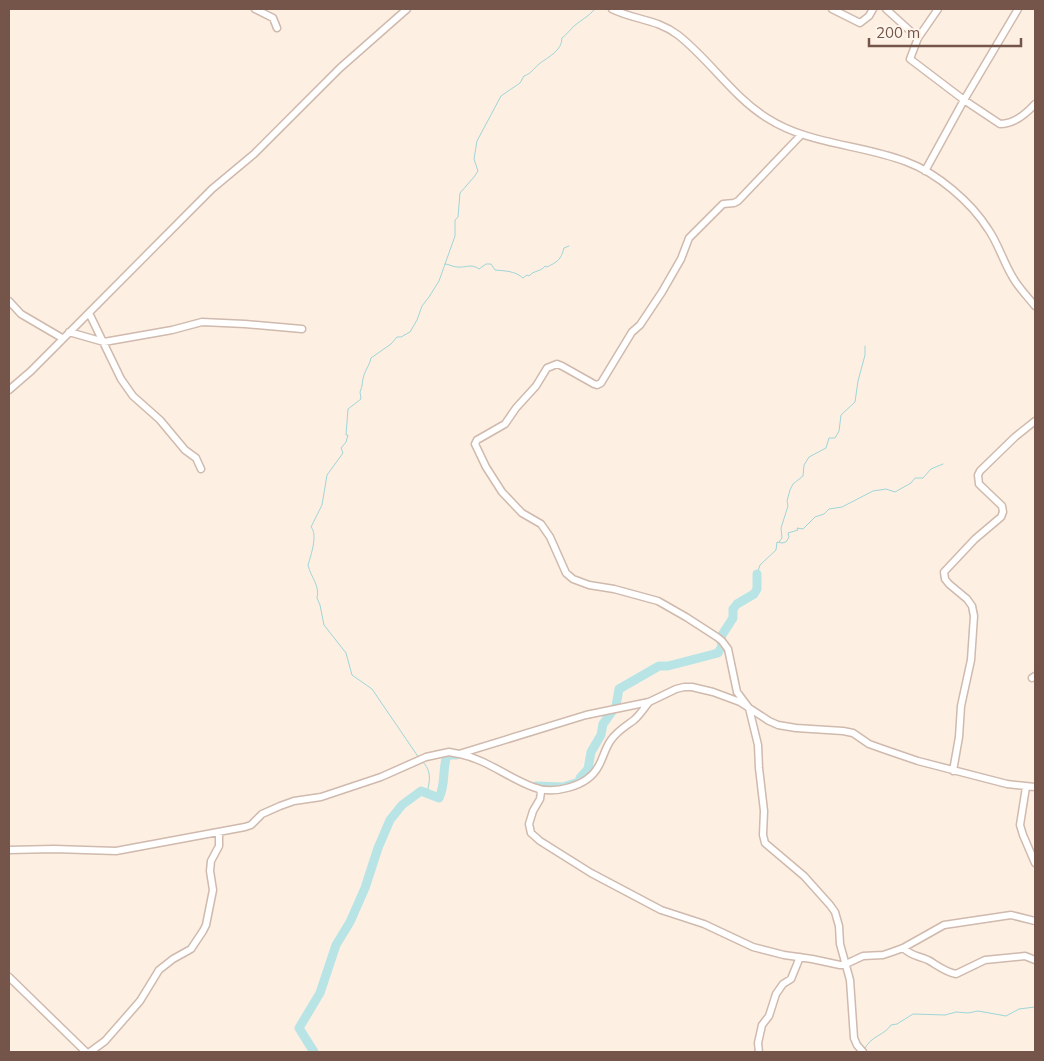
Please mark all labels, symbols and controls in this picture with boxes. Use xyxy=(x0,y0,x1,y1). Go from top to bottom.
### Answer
scale bar xyxy=(869,15,1022,47)
text: 200 m xyxy=(876,23,920,42)

